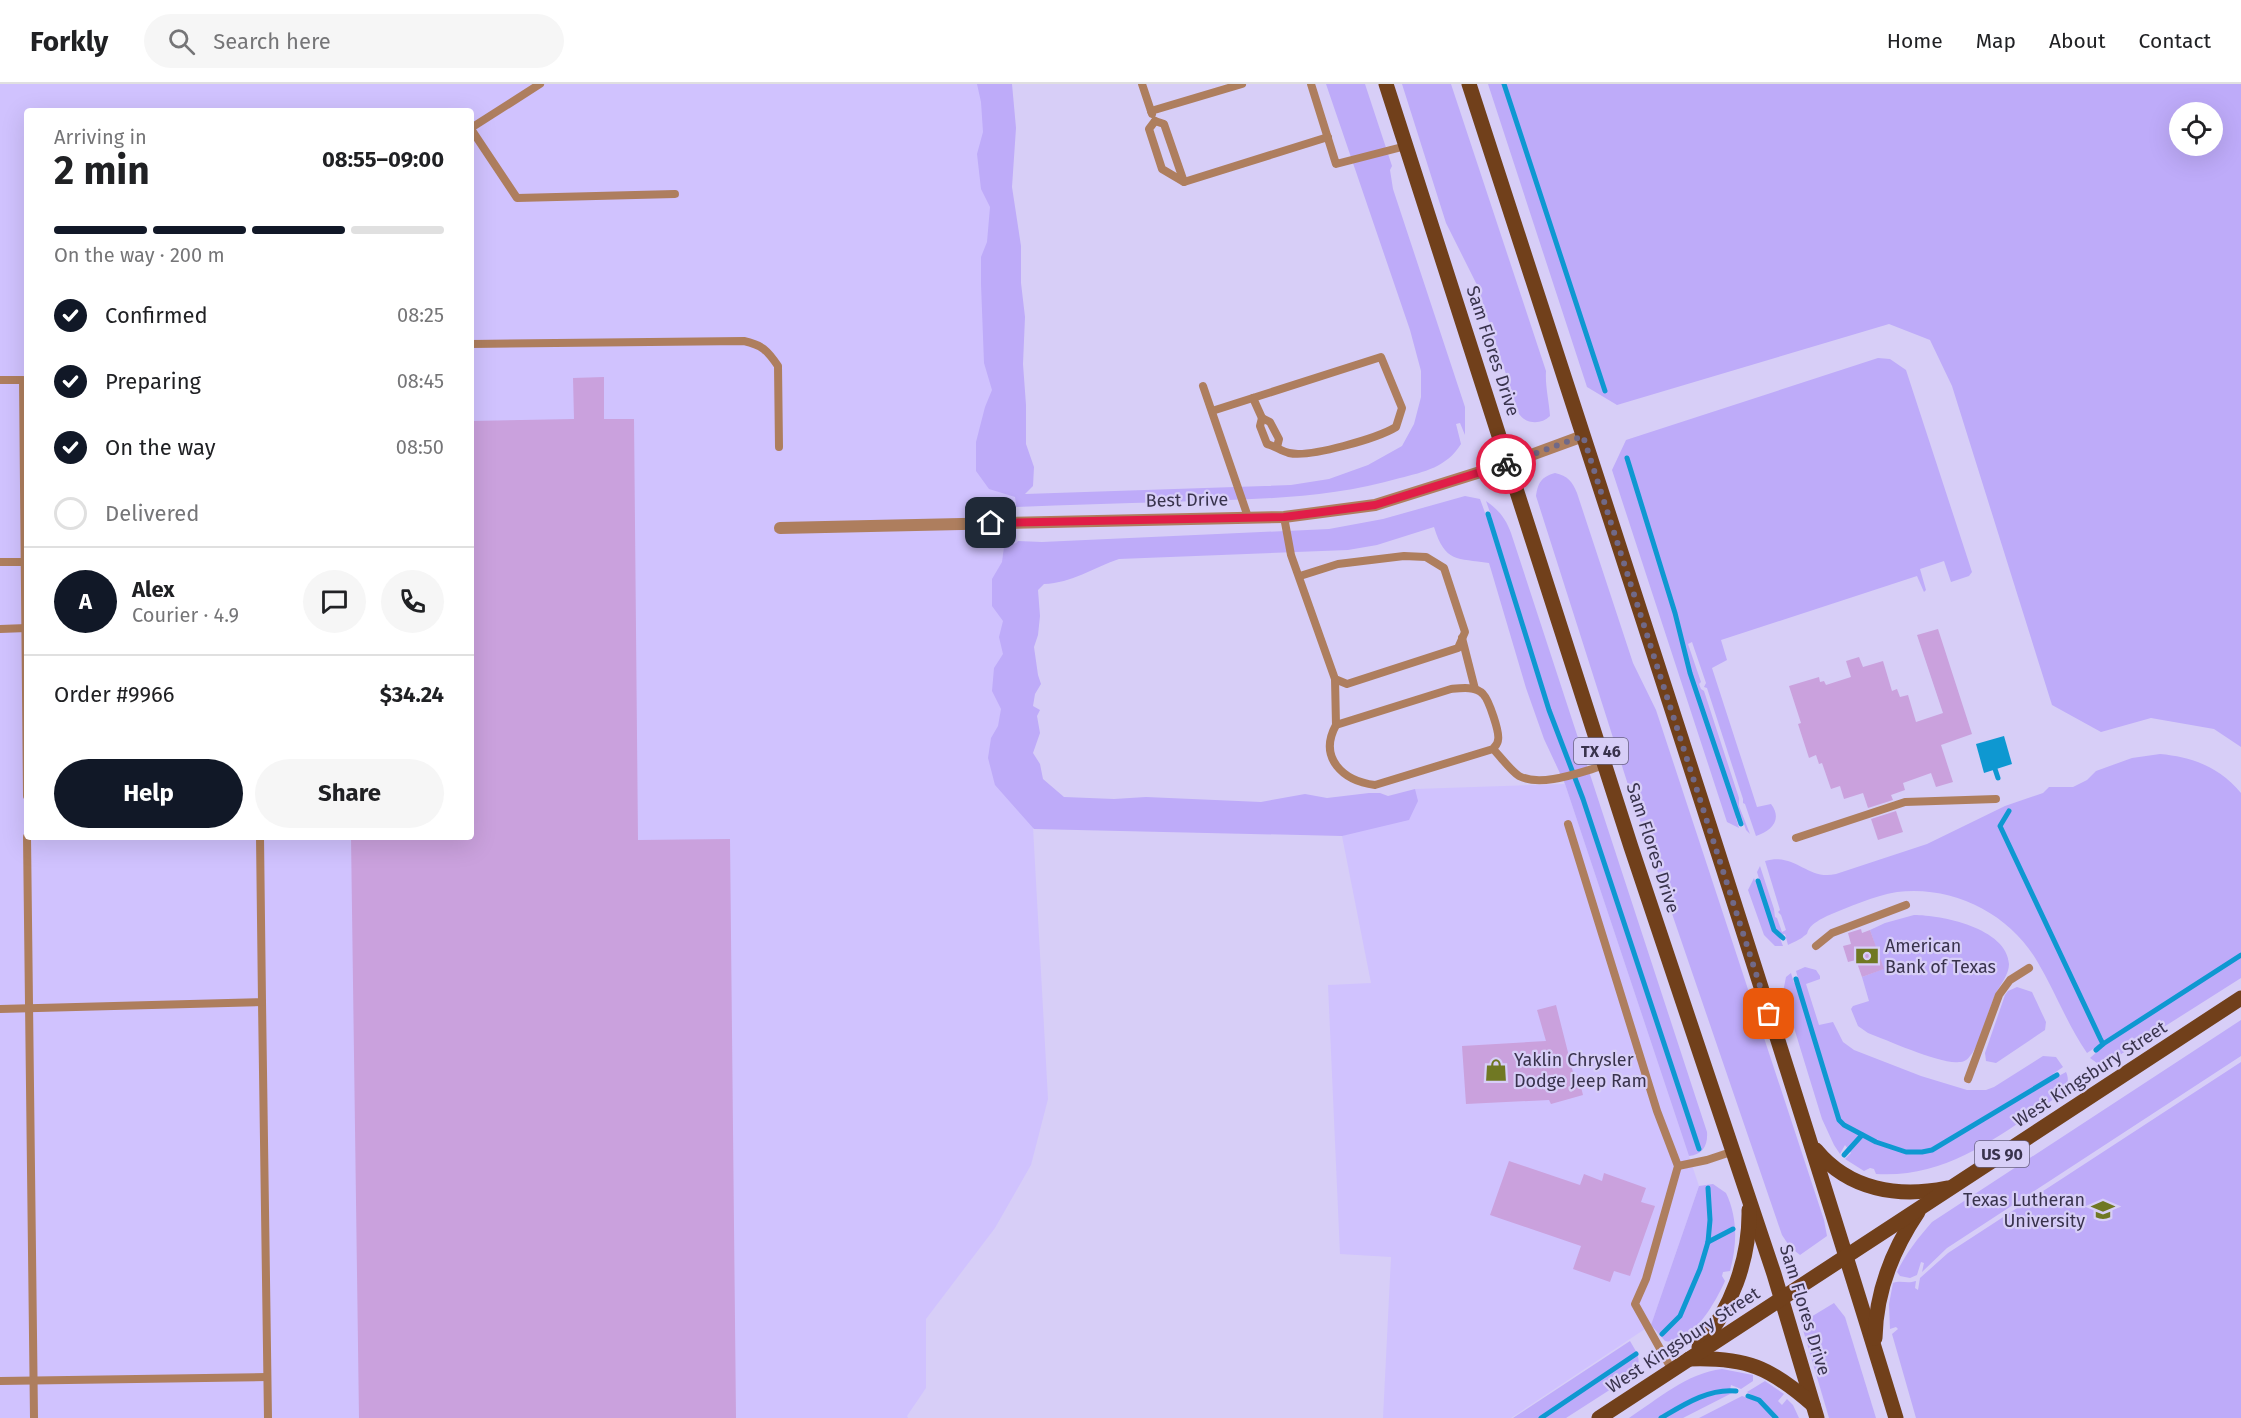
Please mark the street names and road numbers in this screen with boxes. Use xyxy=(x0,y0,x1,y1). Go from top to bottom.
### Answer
street label: Sam Flores Drive xyxy=(1462,283,1524,419)
street label: Best Drive xyxy=(1145,488,1229,512)
road number: TX 46 xyxy=(1574,738,1628,764)
street label: Sam Flores Drive xyxy=(1622,780,1684,916)
street label: West Kingsbury Street xyxy=(2009,1016,2171,1132)
road number: US 90 xyxy=(1975,1141,2029,1167)
street label: Sam Flores Drive xyxy=(1775,1242,1835,1378)
street label: West Kingsbury Street xyxy=(1602,1282,1764,1398)

